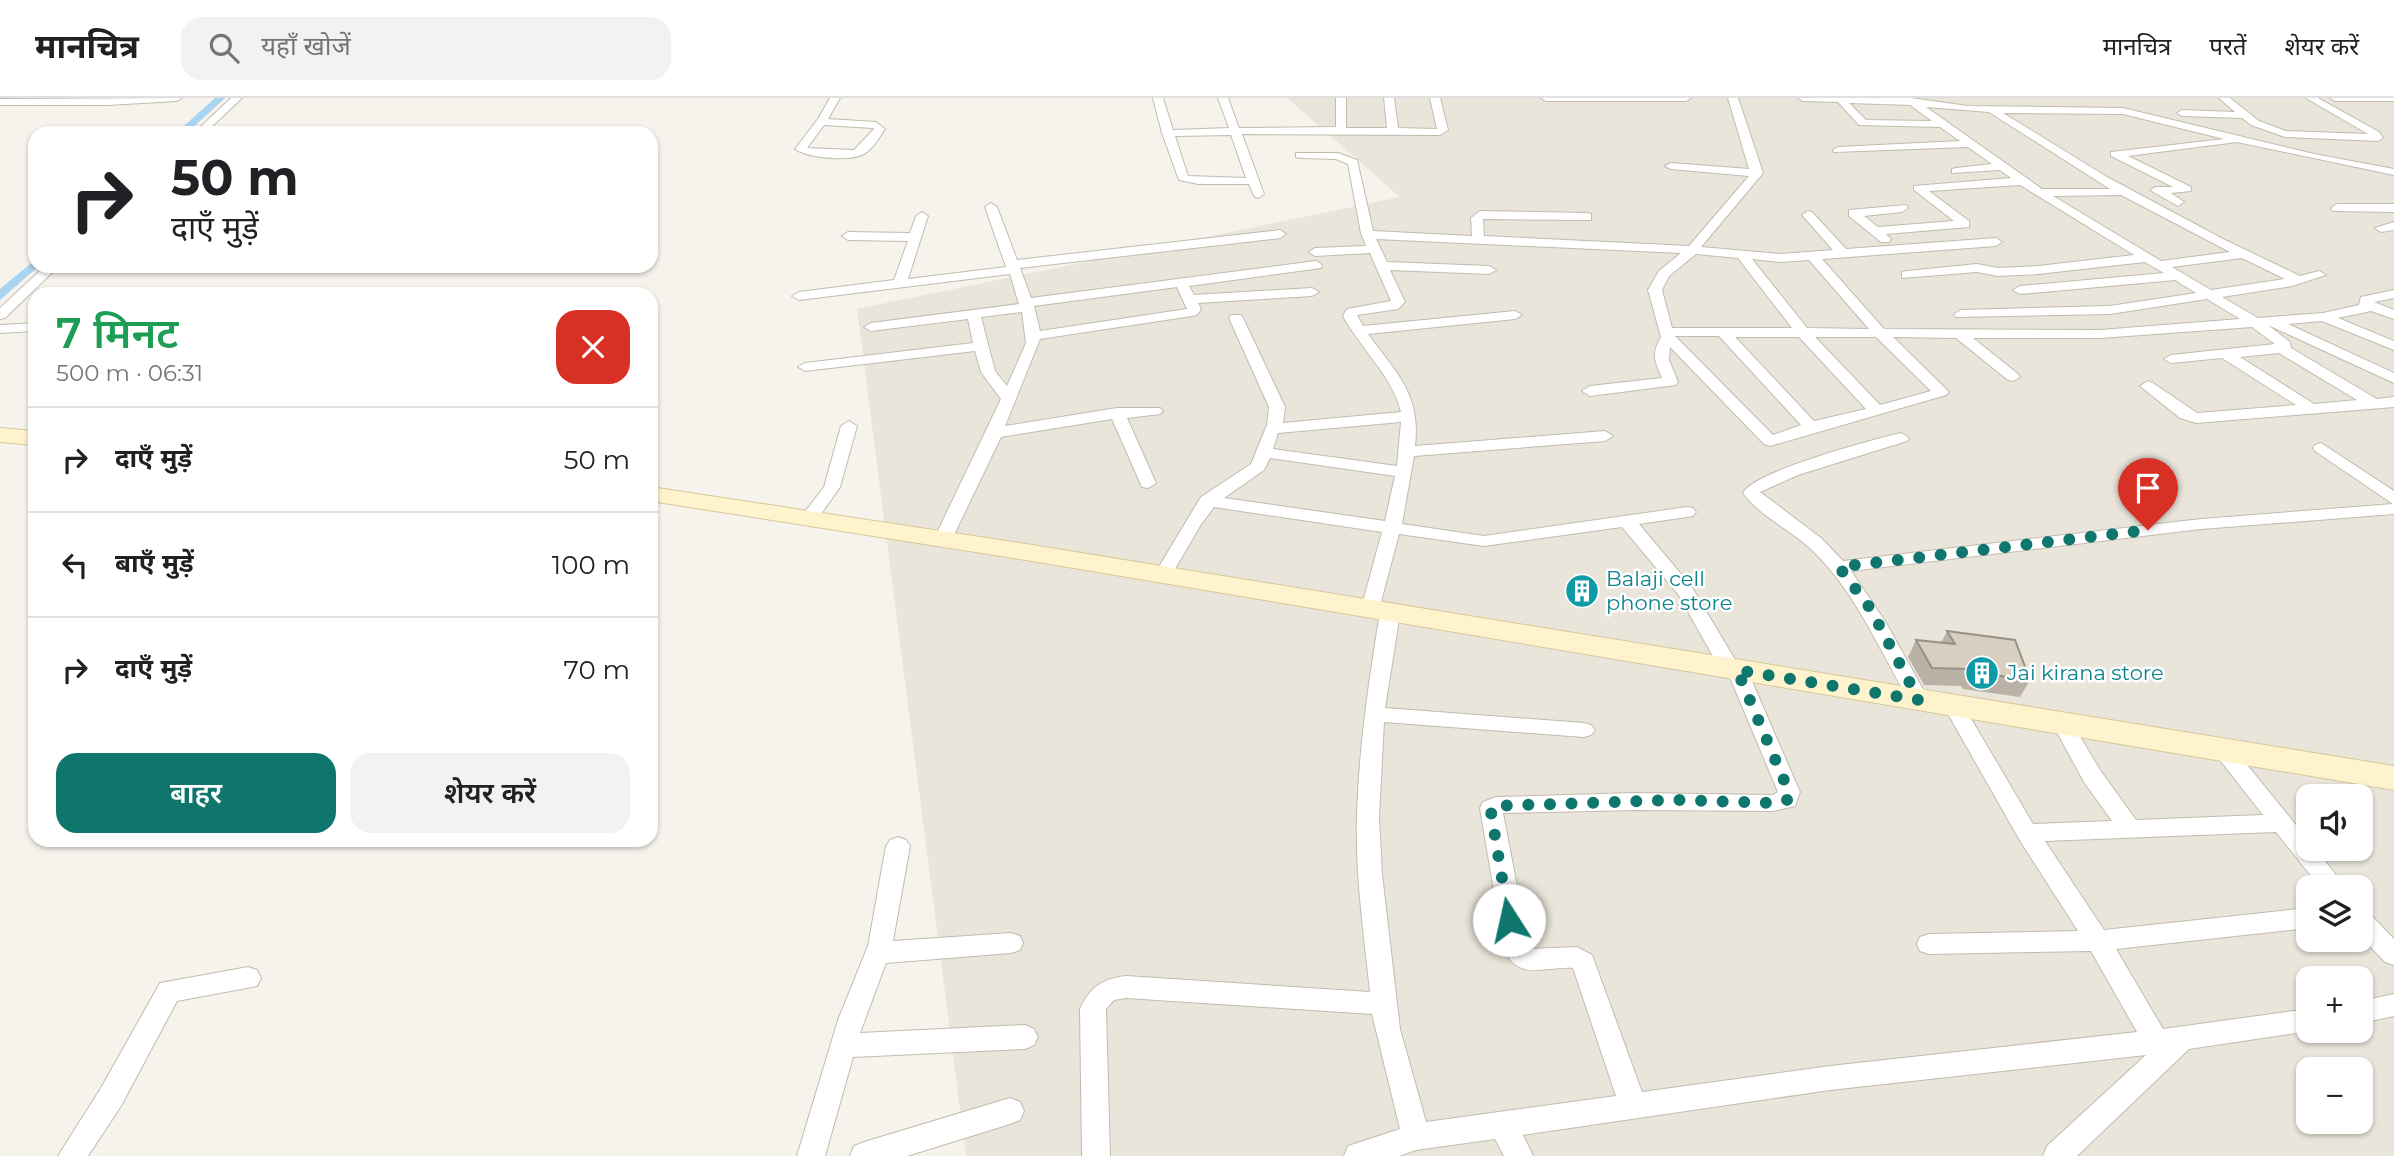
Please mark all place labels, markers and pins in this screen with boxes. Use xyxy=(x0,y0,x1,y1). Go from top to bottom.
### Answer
pin xyxy=(2118,458,2178,530)
place label: Balaji cell phone store xyxy=(1606,566,1732,615)
building icon: Balaji cell phone store xyxy=(1563,572,1601,610)
building icon: Jai kirana store xyxy=(1963,654,2001,692)
place label: Jai kirana store xyxy=(2006,660,2164,685)

